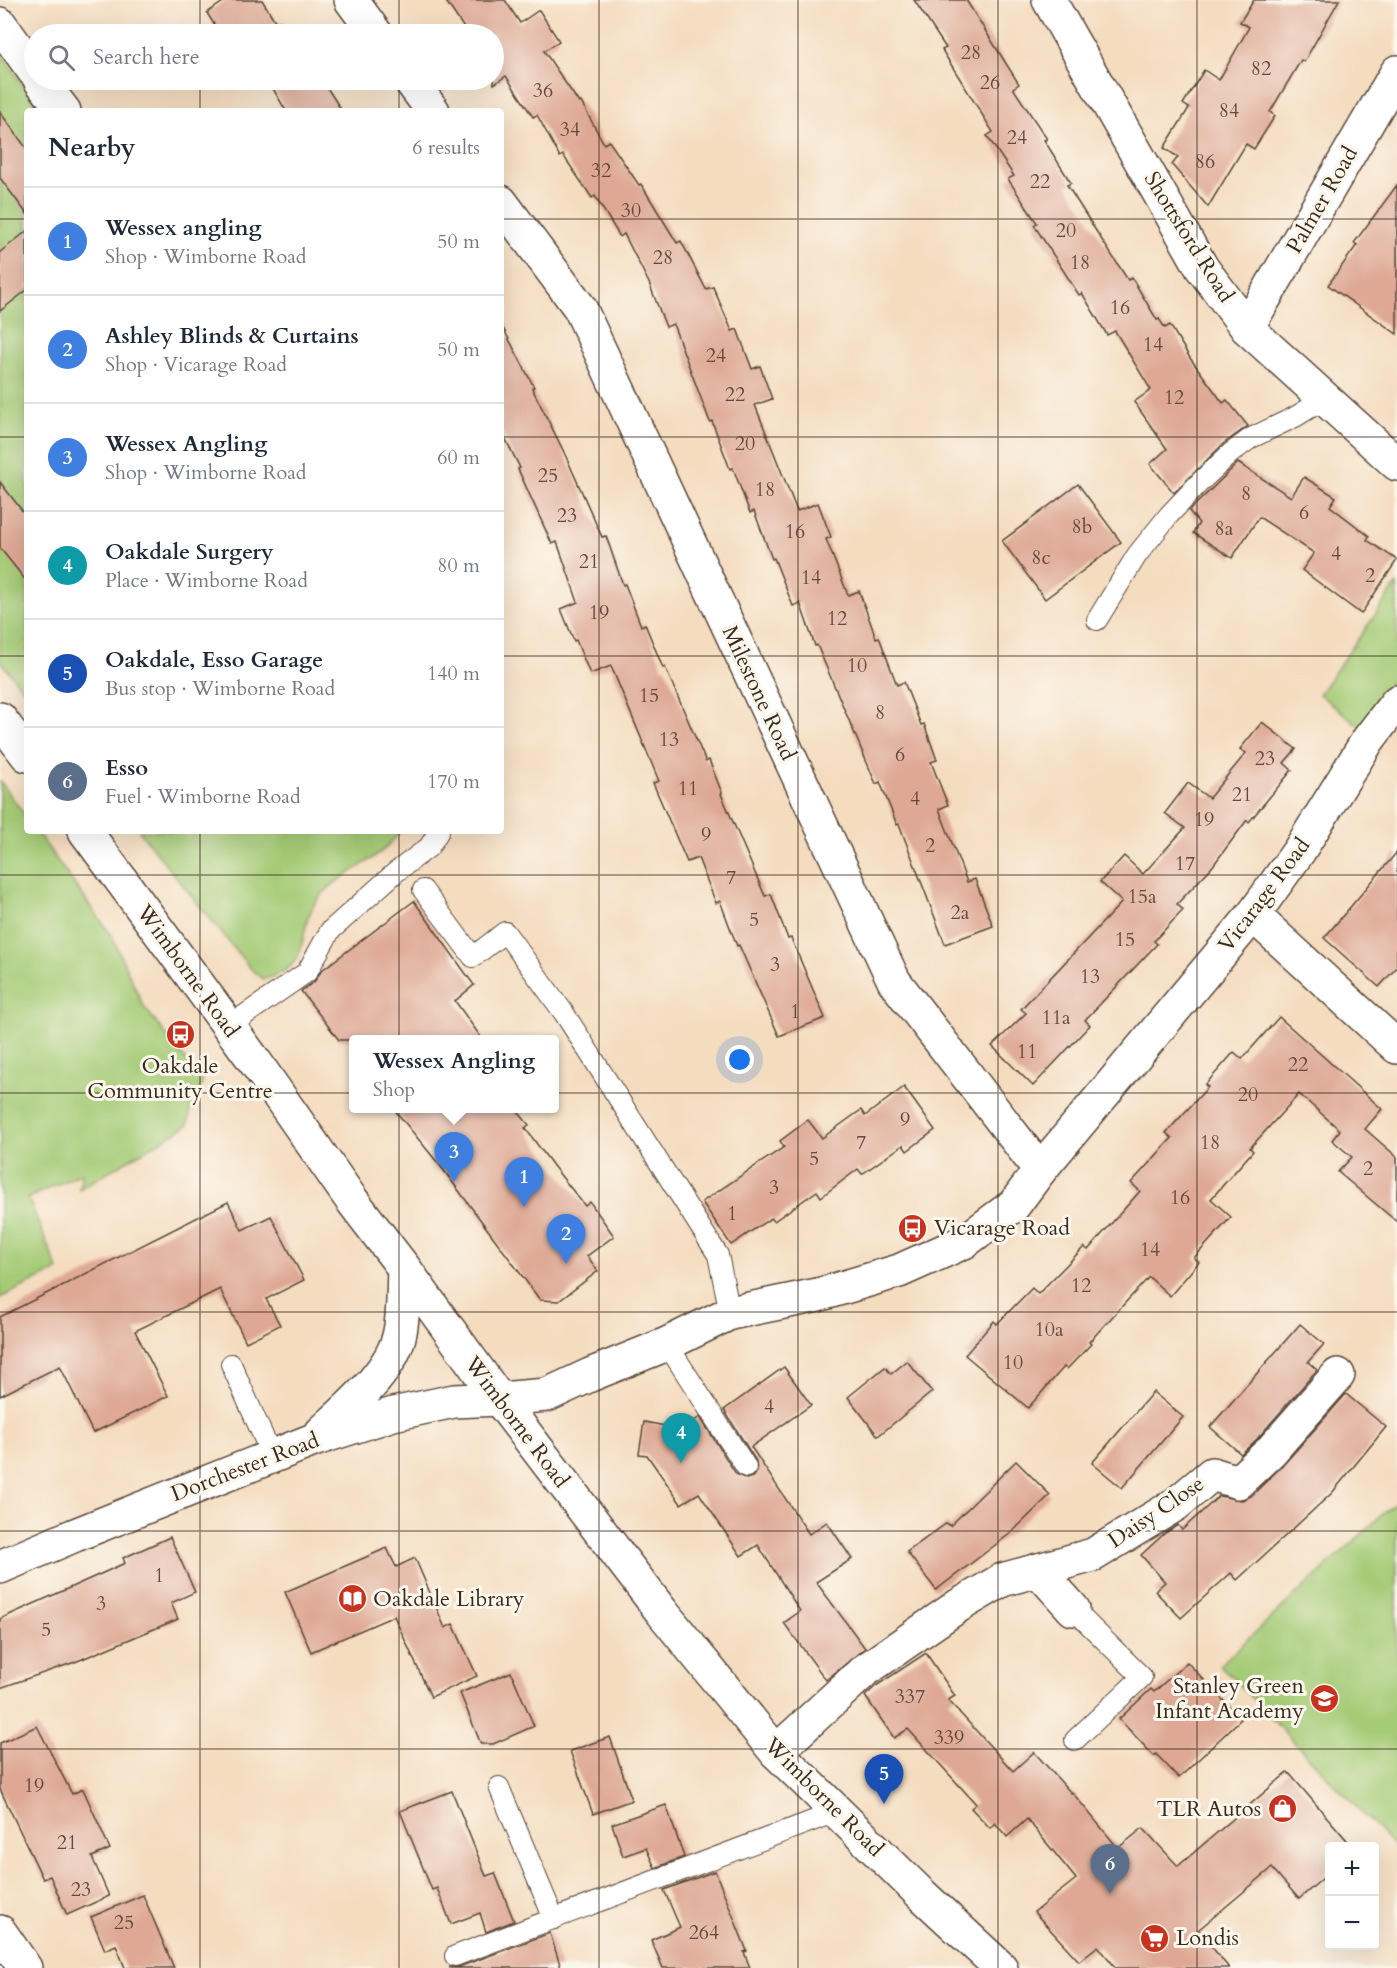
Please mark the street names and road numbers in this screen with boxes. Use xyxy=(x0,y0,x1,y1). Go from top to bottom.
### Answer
street label: Palmer Road xyxy=(1279,141,1365,259)
street label: Shottsford Road xyxy=(1137,166,1241,308)
street label: Milestone Road xyxy=(715,621,803,766)
street label: Vicarage Road xyxy=(1211,831,1317,958)
street label: Wimborne Road xyxy=(129,898,247,1044)
street label: Wimborne Road xyxy=(457,1349,577,1494)
street label: Dorchester Road xyxy=(167,1425,324,1509)
street label: Daisy Close xyxy=(1102,1469,1210,1555)
street label: Wimborne Road xyxy=(757,1730,891,1864)

